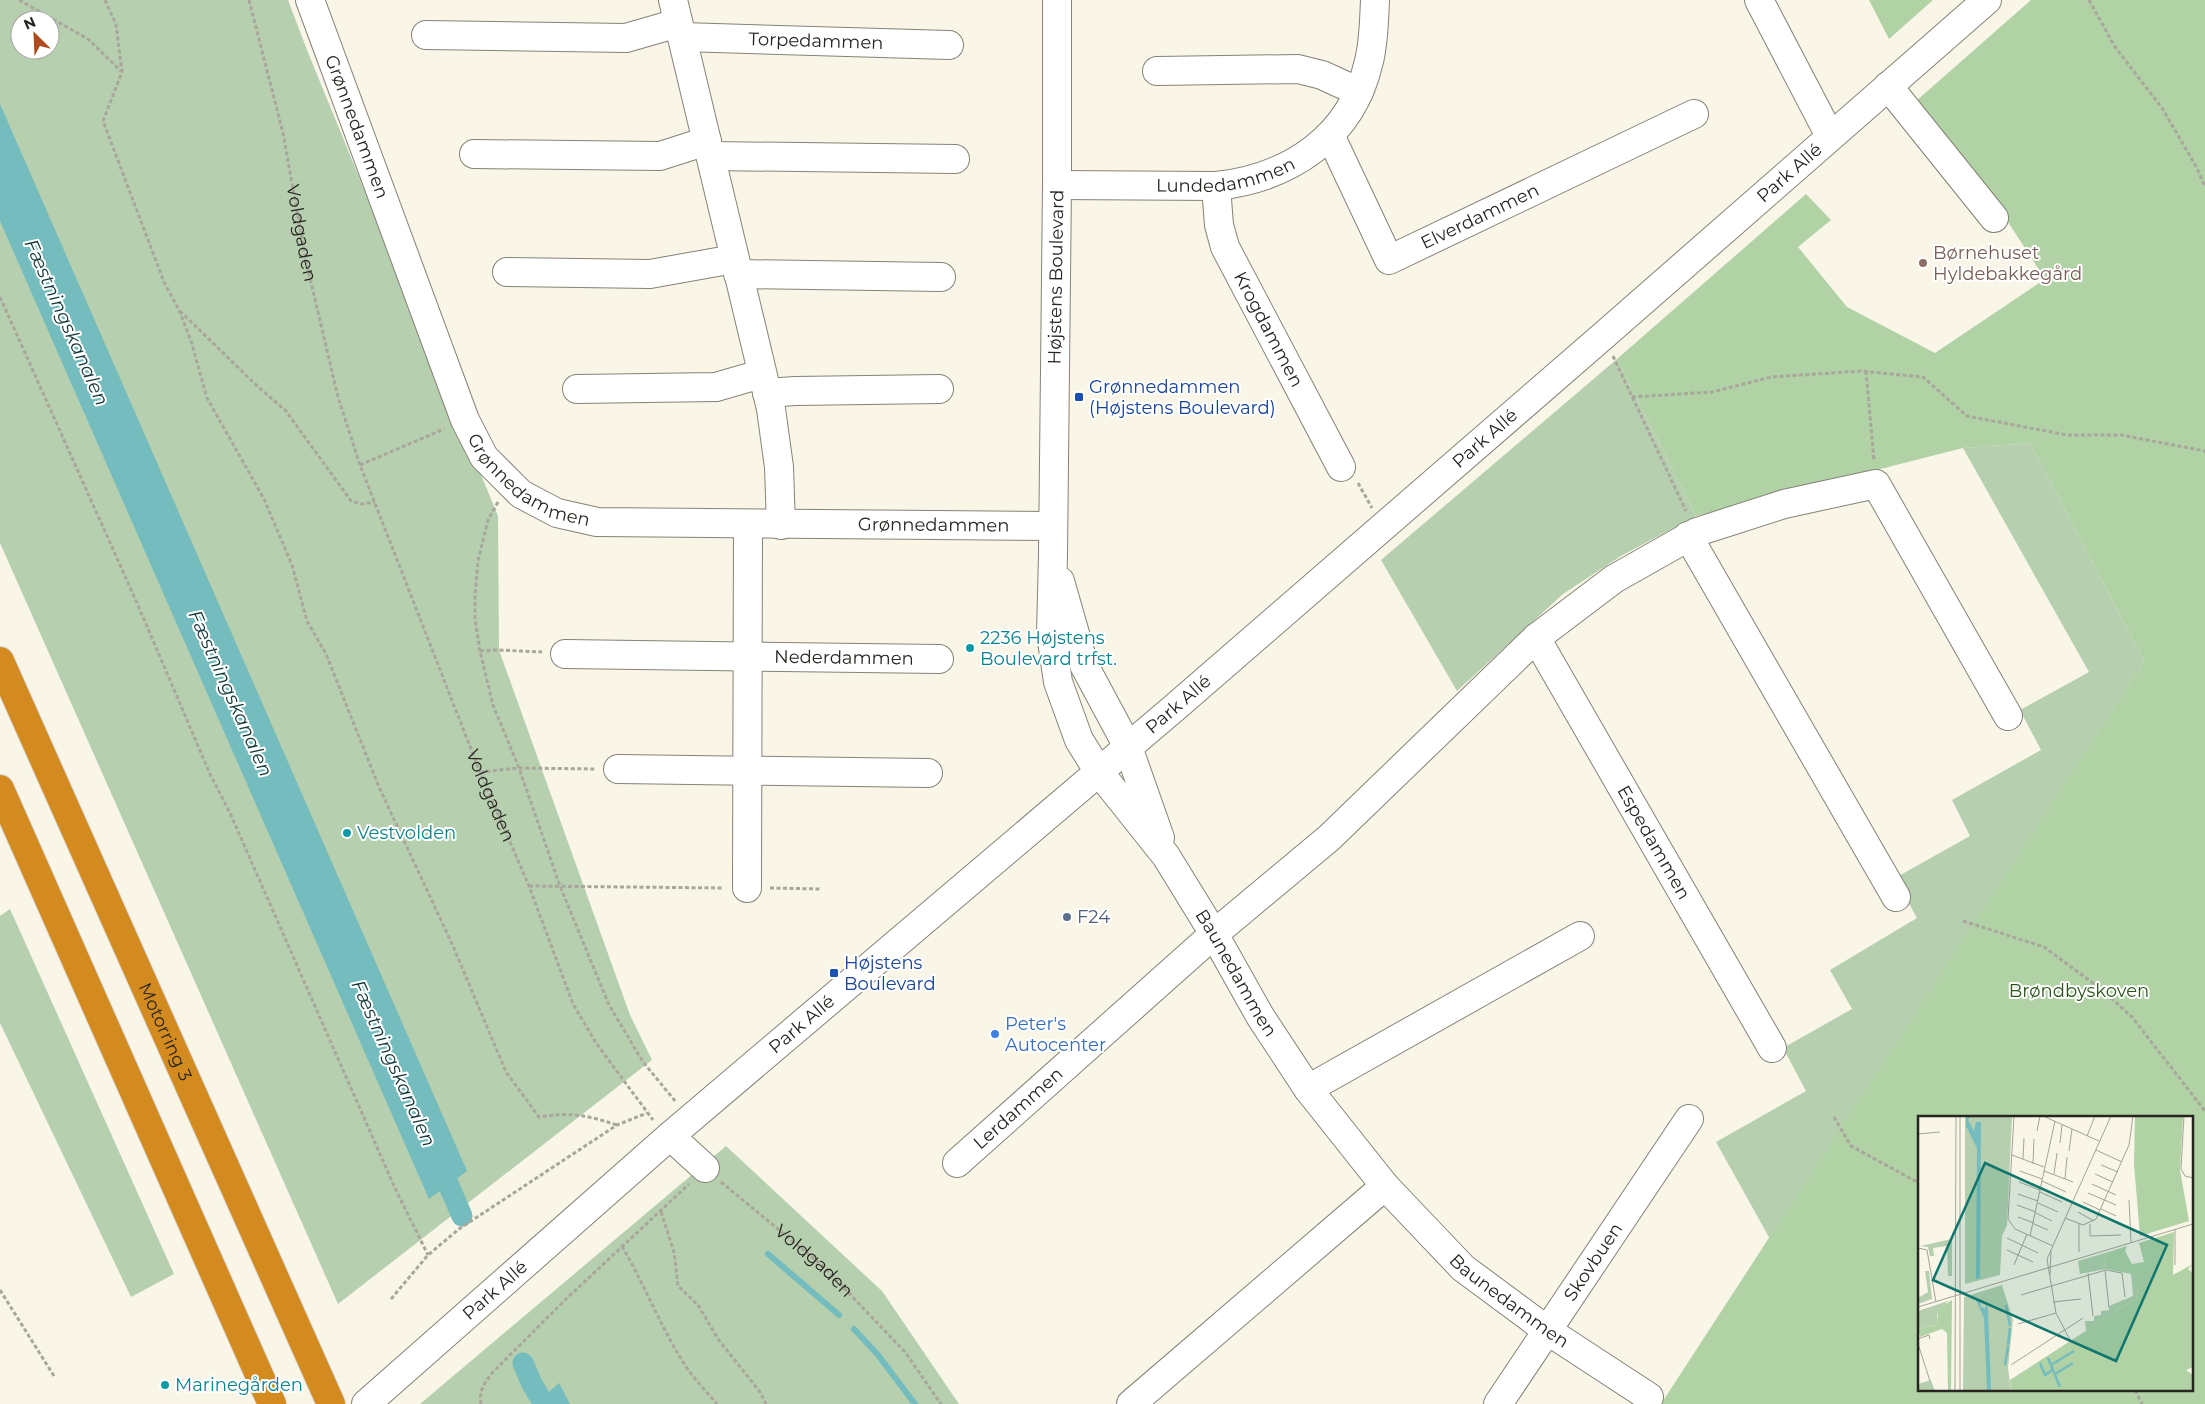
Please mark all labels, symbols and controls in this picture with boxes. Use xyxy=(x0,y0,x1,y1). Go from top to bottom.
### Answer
north arrow xyxy=(10,10,60,60)
text: N xyxy=(21,13,39,34)
street label: Torpedammen xyxy=(748,28,884,54)
street label: Grønnedammen xyxy=(320,52,393,202)
street label: Park Allé xyxy=(1752,138,1827,207)
street label: Lundedammen xyxy=(1156,152,1299,197)
street label: Elverdammen xyxy=(1417,179,1543,254)
street label: Voldgaden xyxy=(281,183,321,284)
street label: Højstens Boulevard xyxy=(1043,189,1069,365)
water label: Fæstningskanalen xyxy=(19,235,114,409)
place label: Børnehuset Hyldebakkegård xyxy=(1933,242,2082,285)
marker: Børnehuset Hyldebakkegård xyxy=(1917,257,1929,269)
street label: Krogdammen xyxy=(1229,268,1308,391)
place label: Grønnedammen (Højstens Boulevard) xyxy=(1089,376,1276,419)
marker: Grønnedammen (Højstens Boulevard) xyxy=(1073,391,1085,403)
street label: Park Allé xyxy=(1448,404,1522,473)
street label: Grønnedammen xyxy=(463,430,592,531)
street label: Grønnedammen xyxy=(858,513,1010,537)
water label: Fæstningskanalen xyxy=(183,606,278,780)
place label: 2236 Højstens Boulevard trfst. xyxy=(980,627,1117,670)
marker: 2236 Højstens Boulevard trfst. xyxy=(964,642,976,654)
street label: Nederdammen xyxy=(774,646,914,670)
street label: Park Allé xyxy=(1141,670,1216,739)
street label: Voldgaden xyxy=(461,746,520,845)
street label: Espedammen xyxy=(1612,782,1695,903)
place label: Vestvolden xyxy=(357,822,456,844)
marker: Vestvolden xyxy=(341,827,353,839)
street label: Baunedammen xyxy=(1191,905,1282,1041)
place label: F24 xyxy=(1077,906,1110,928)
marker: F24 xyxy=(1061,911,1073,923)
place label: Højstens Boulevard xyxy=(844,952,936,995)
marker: Højstens Boulevard xyxy=(828,967,840,979)
water label: Fæstningskanalen xyxy=(346,976,441,1150)
street label: Motorring 3 xyxy=(134,979,197,1084)
park label: Brøndbyskoven xyxy=(2009,980,2149,1002)
street label: Park Allé xyxy=(764,990,839,1058)
place label: Peter's Autocenter xyxy=(1005,1013,1106,1056)
marker: Peter's Autocenter xyxy=(989,1028,1001,1040)
street label: Lerdammen xyxy=(969,1063,1068,1154)
inset map xyxy=(1918,1116,2192,1392)
street label: Skovbuen xyxy=(1559,1219,1627,1305)
street label: Voldgaden xyxy=(770,1220,858,1302)
street label: Baunedammen xyxy=(1445,1249,1573,1353)
street label: Park Allé xyxy=(458,1256,532,1325)
place label: Marinegården xyxy=(175,1374,303,1396)
marker: Marinegården xyxy=(159,1379,171,1391)

